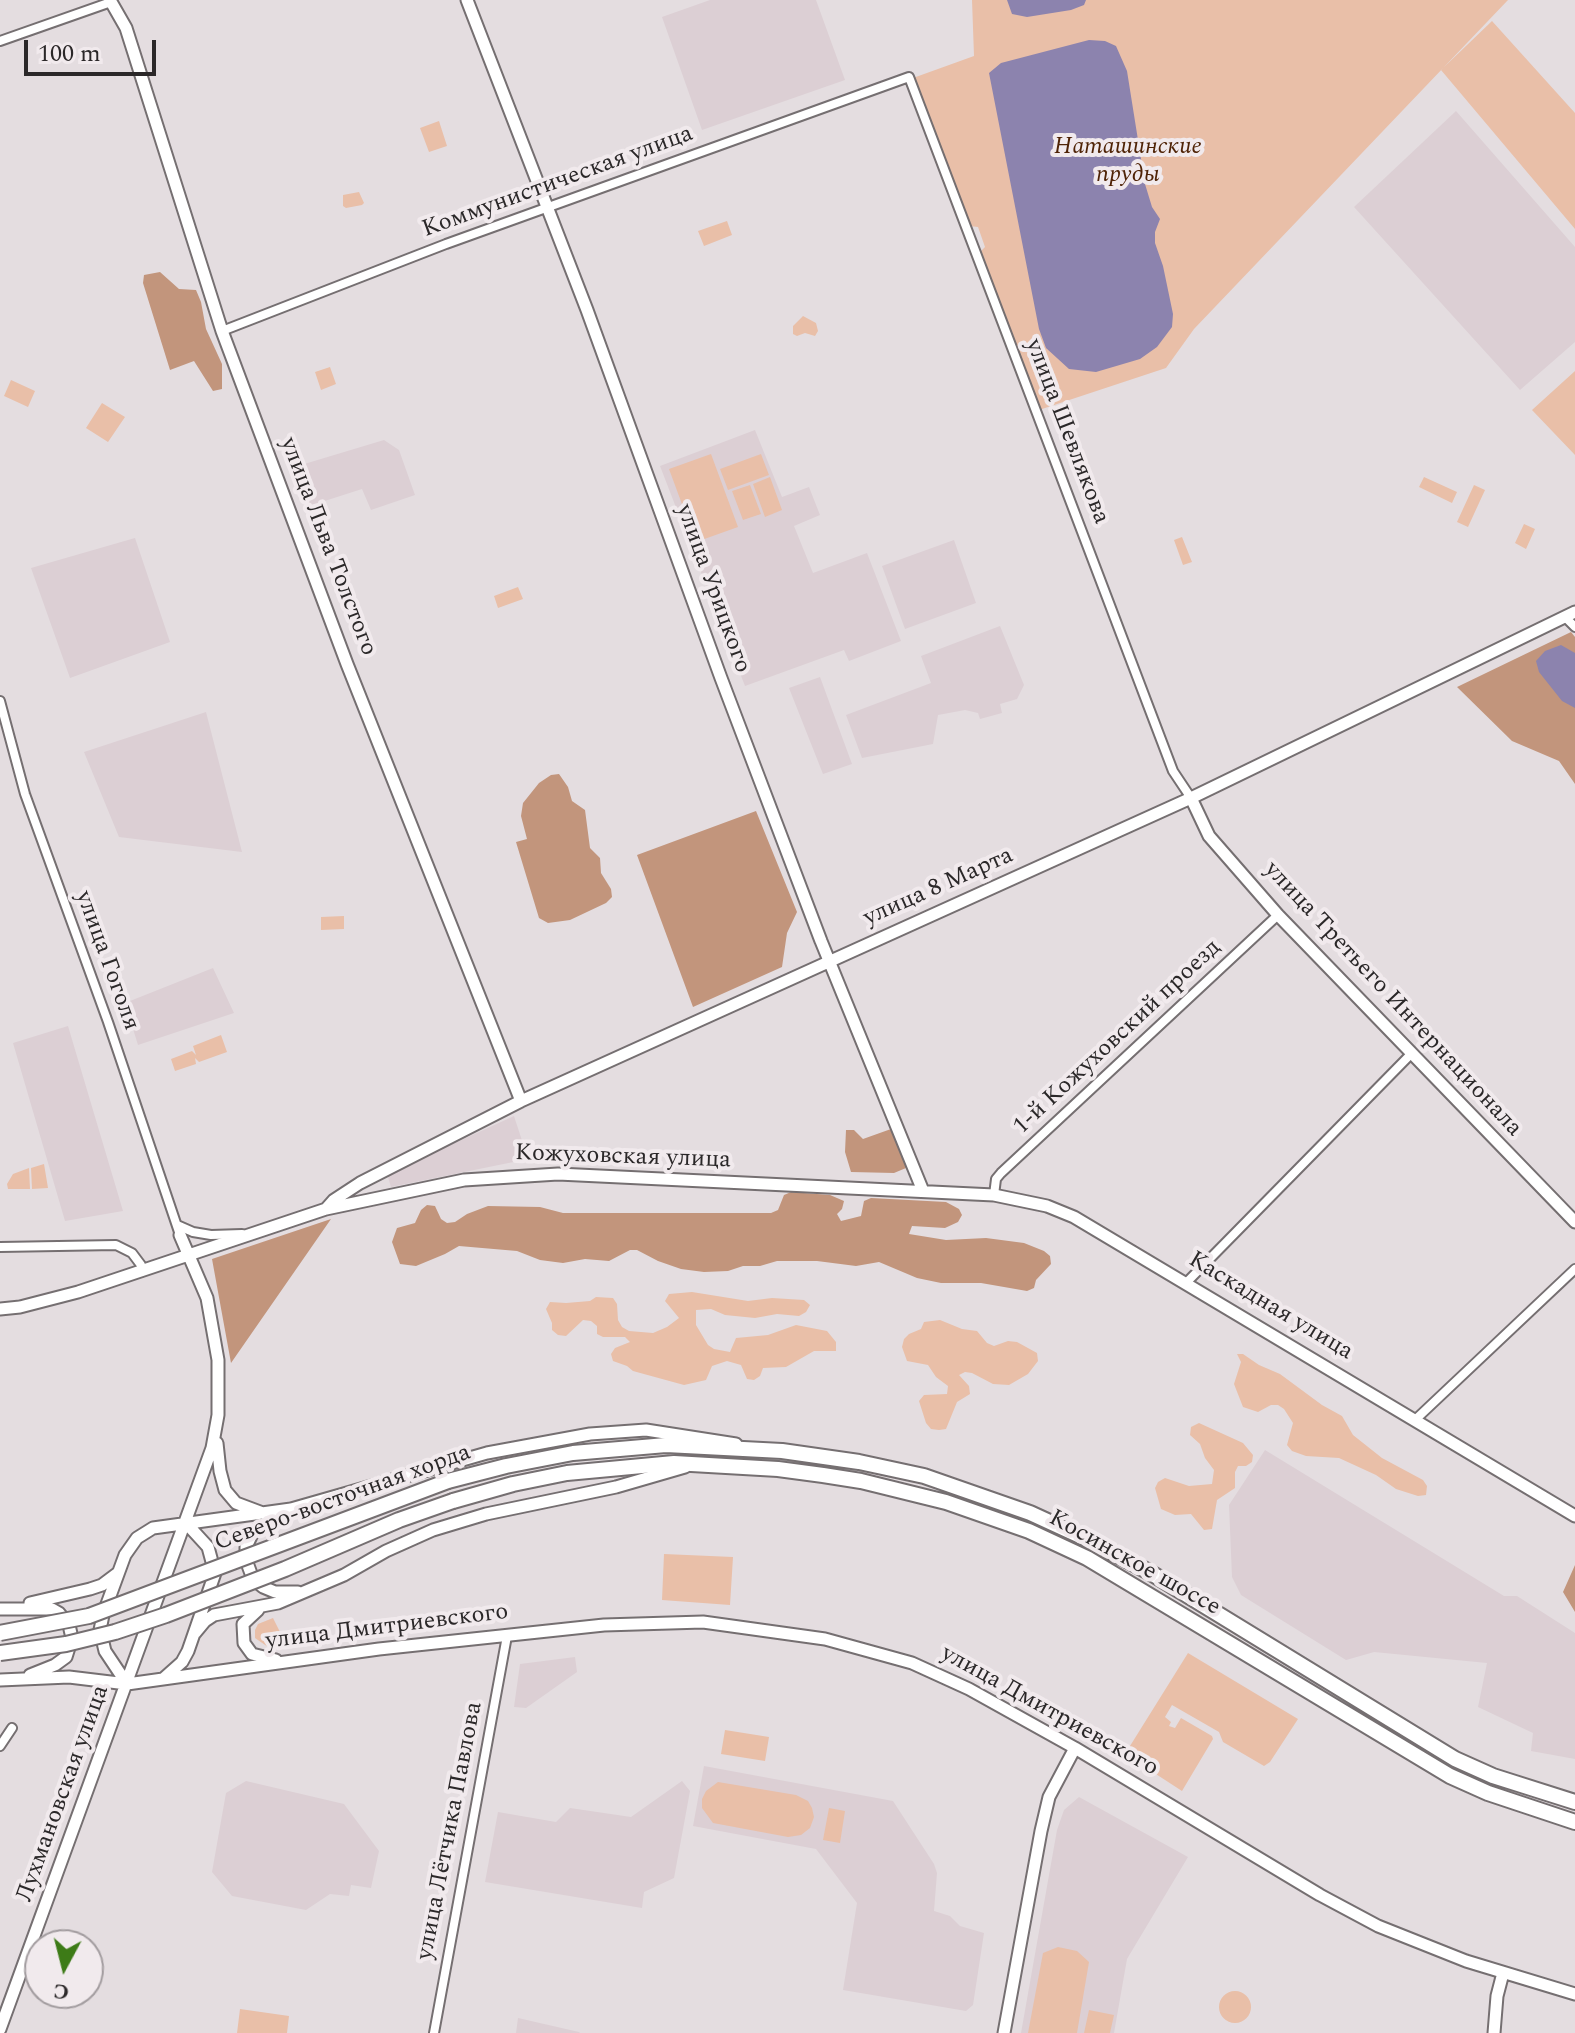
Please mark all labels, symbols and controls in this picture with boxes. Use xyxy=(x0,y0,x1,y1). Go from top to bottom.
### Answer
scale bar xyxy=(28,24,160,74)
text: 100 m xyxy=(38,36,101,72)
street label: Коммунистическая улица xyxy=(419,121,697,245)
park label: Наташинские пруды xyxy=(1054,134,1202,190)
street label: улица Шевлякова xyxy=(1017,335,1115,529)
street label: улица Льва Толстого xyxy=(272,434,382,660)
street label: улица Урицкого xyxy=(668,501,756,677)
street label: улица 8 Марта xyxy=(860,842,1018,934)
street label: улица Третьего Интернационала xyxy=(1257,857,1527,1143)
street label: улица Гоголя xyxy=(67,887,145,1035)
street label: 1-й Кожуховский проезд xyxy=(1008,934,1228,1142)
street label: Кожуховская улица xyxy=(515,1140,731,1176)
street label: Каскадная улица xyxy=(1182,1246,1358,1368)
street label: Северо-восточная хорда xyxy=(211,1439,475,1559)
street label: Косинское шоссе xyxy=(1043,1505,1225,1623)
street label: улица Дмитриевского xyxy=(264,1599,510,1657)
street label: улица Дмитриевского xyxy=(935,1640,1163,1784)
street label: Лухмановская улица xyxy=(11,1682,117,1906)
street label: улица Лётчика Павлова xyxy=(412,1699,490,1963)
north arrow xyxy=(24,1929,104,2009)
text: С xyxy=(51,1974,71,2009)

